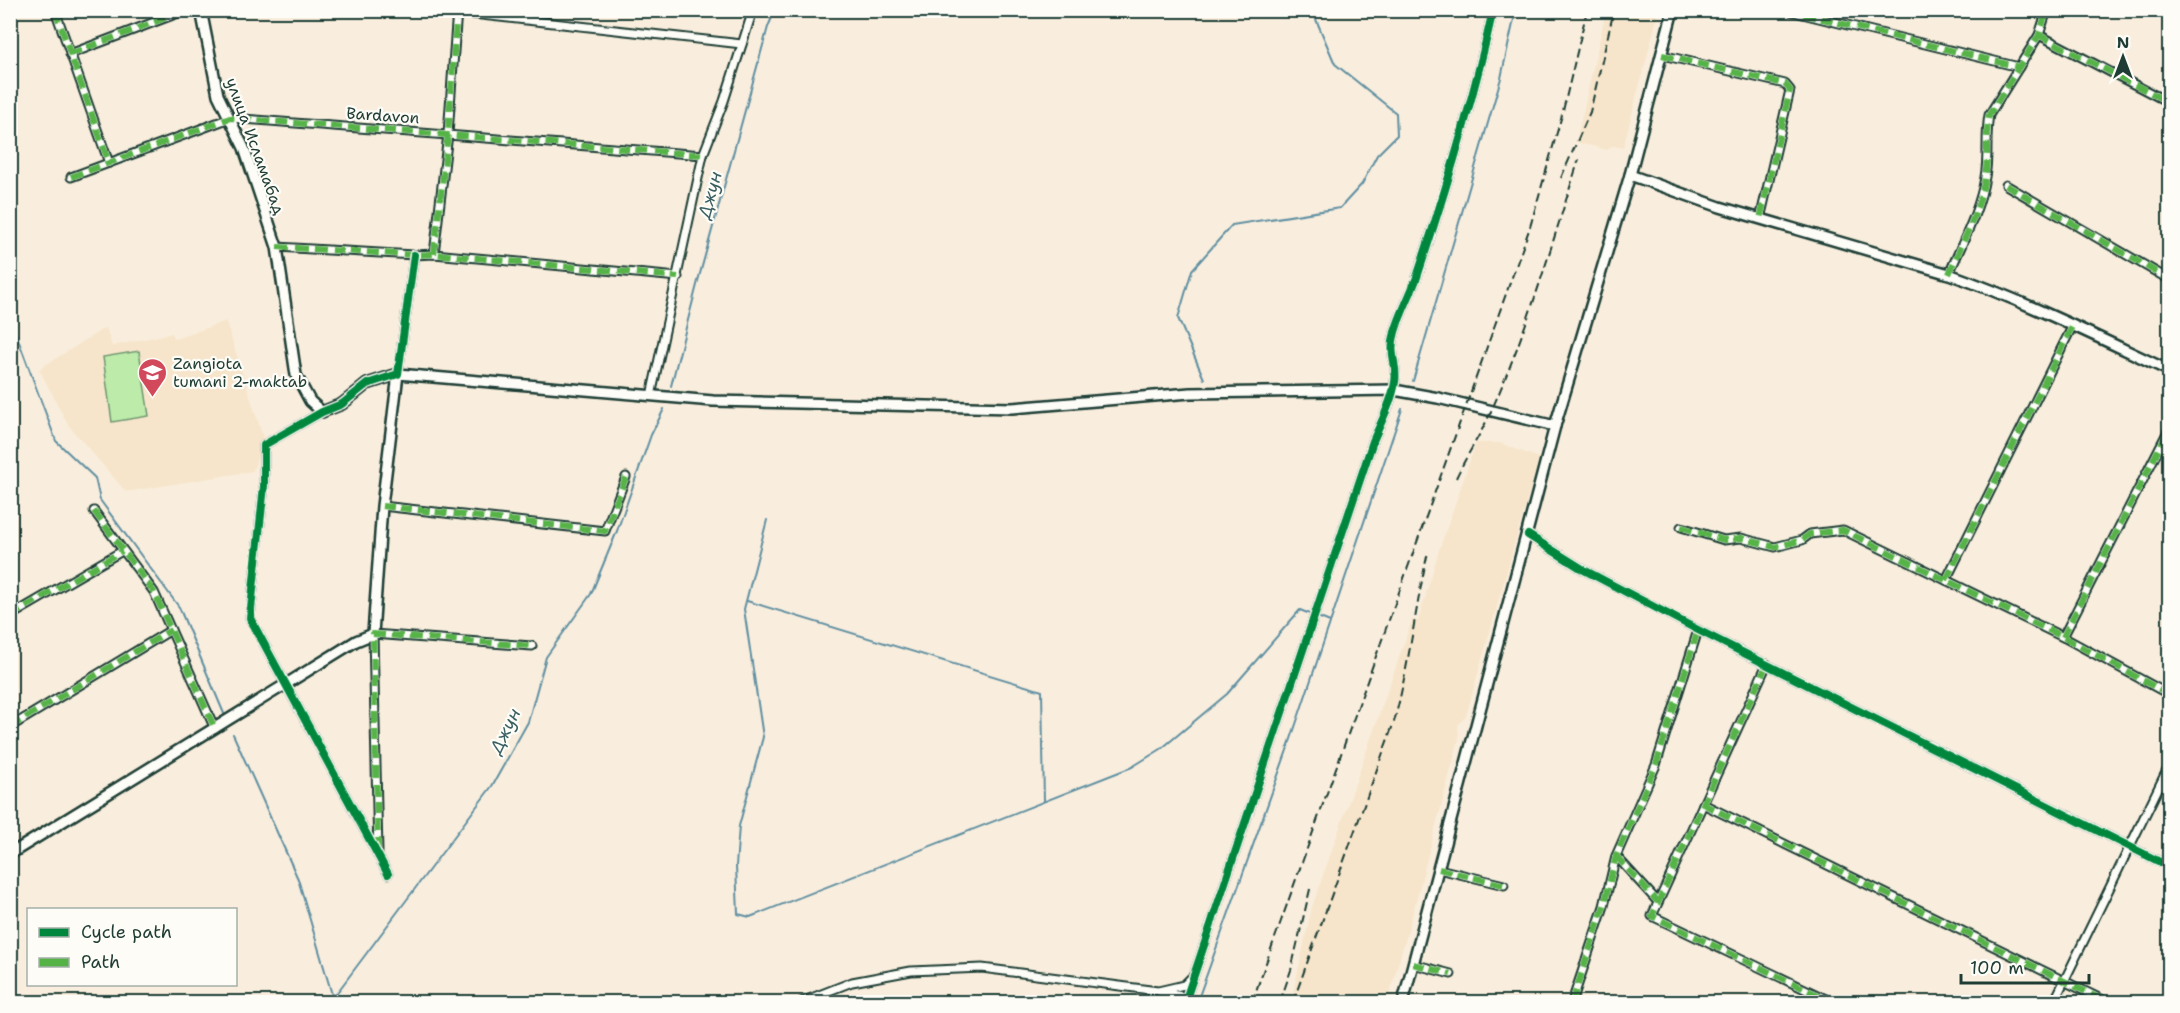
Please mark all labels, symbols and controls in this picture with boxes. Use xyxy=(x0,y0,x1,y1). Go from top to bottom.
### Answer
north arrow xyxy=(2093,27,2153,87)
text: N xyxy=(2117,32,2129,53)
street label: улица Исламабад xyxy=(221,75,290,218)
street label: Bardavon xyxy=(346,102,420,129)
water label: Джун xyxy=(692,168,728,222)
place label: Zangiota tumani 2-maktab xyxy=(173,353,307,392)
school or university icon: Zangiota tumani 2-maktab xyxy=(136,356,168,398)
water label: Джун xyxy=(483,704,526,759)
legend xyxy=(27,908,237,986)
text: Cycle path xyxy=(81,920,172,944)
scale bar xyxy=(1961,947,2088,985)
text: Path xyxy=(81,950,120,974)
text: 100 m xyxy=(1970,956,2024,980)

